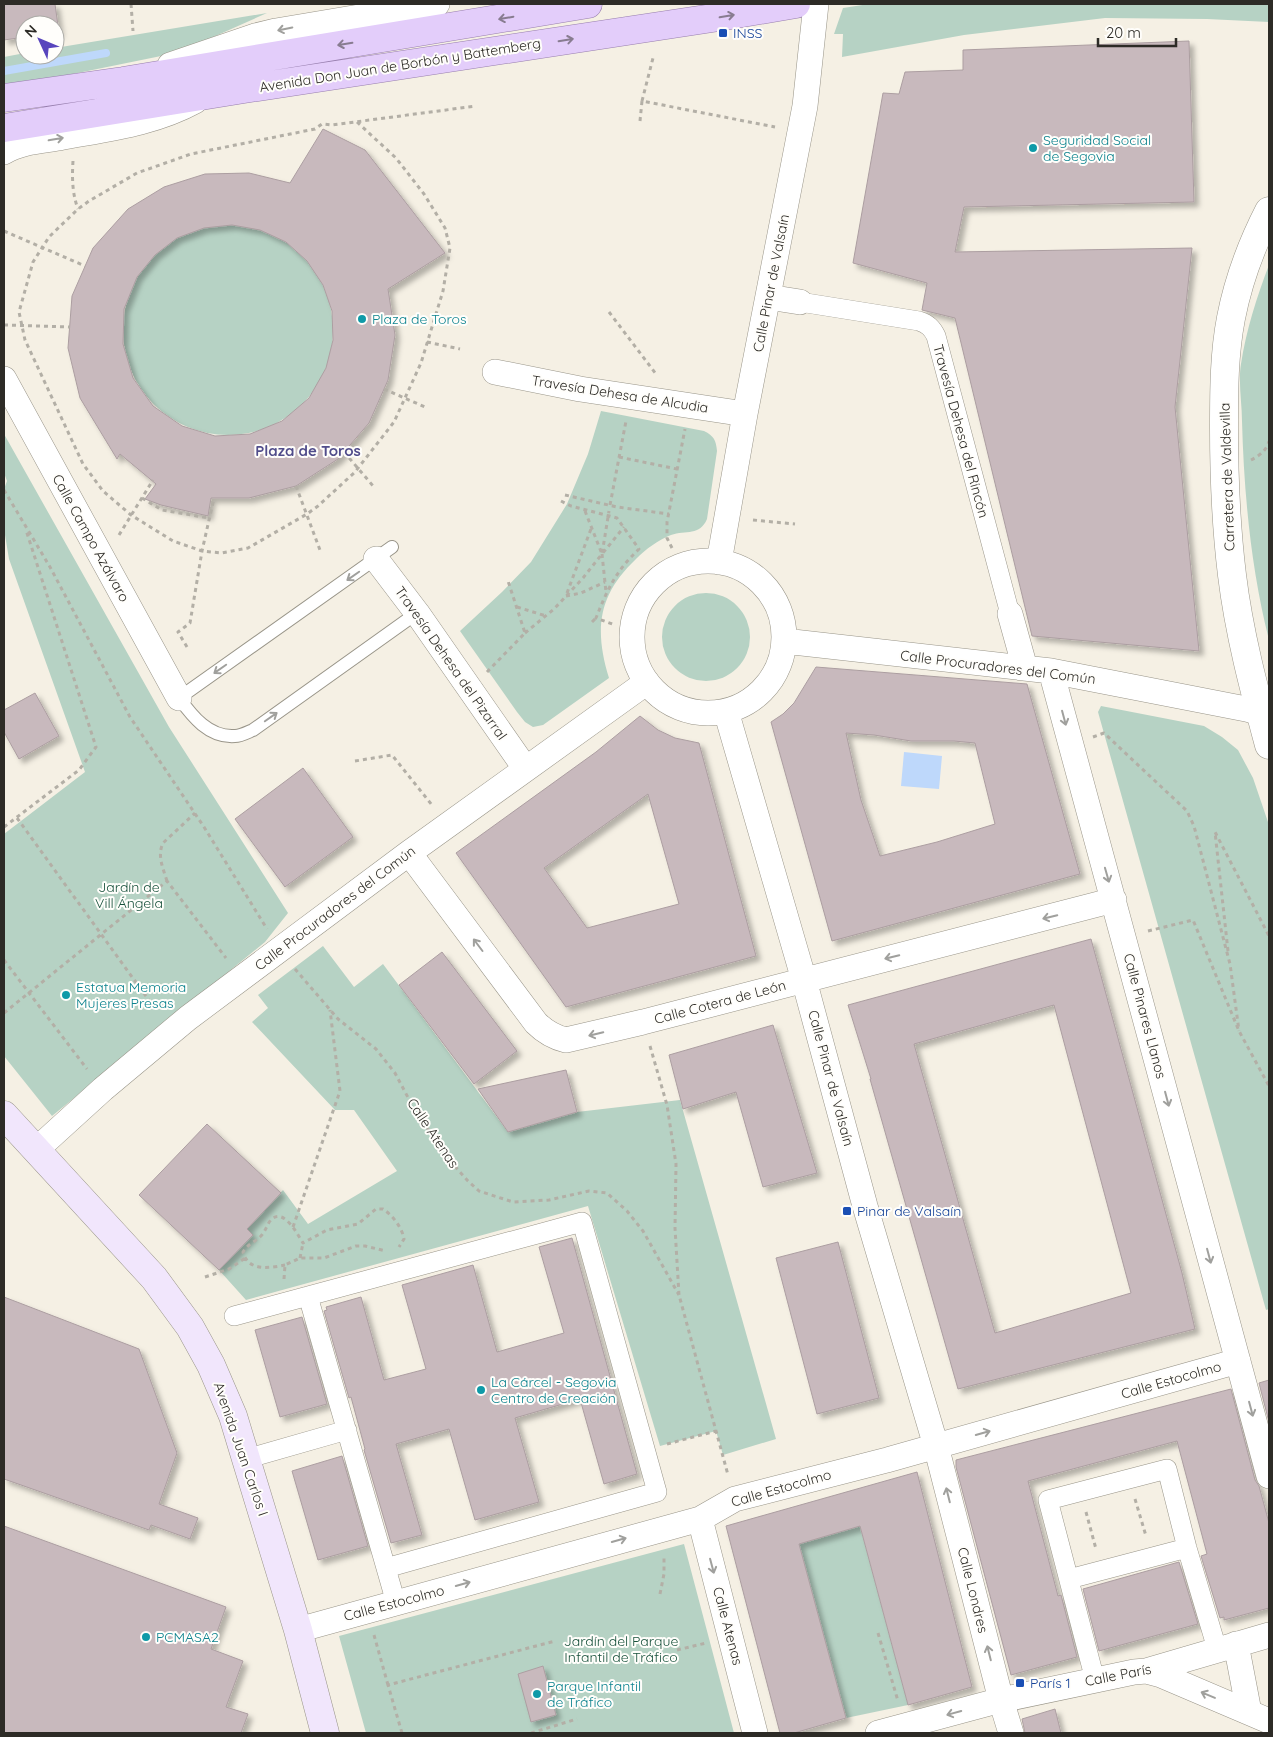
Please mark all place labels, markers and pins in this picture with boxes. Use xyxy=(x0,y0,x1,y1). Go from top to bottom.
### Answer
place label: INSS xyxy=(733,24,763,42)
marker: INSS xyxy=(717,27,729,39)
place label: Seguridad Social de Segovia xyxy=(1043,131,1151,165)
marker: Seguridad Social de Segovia xyxy=(1027,142,1039,154)
place label: Plaza de Toros xyxy=(372,310,467,328)
marker: Plaza de Toros xyxy=(356,313,368,325)
place label: Estatua Memoria Mujeres Presas xyxy=(76,978,186,1012)
marker: Estatua Memoria Mujeres Presas xyxy=(60,989,72,1001)
place label: Pinar de Valsaín xyxy=(857,1202,961,1220)
marker: Pinar de Valsaín xyxy=(841,1205,853,1217)
place label: La Cárcel - Segovia Centro de Creación xyxy=(491,1373,616,1407)
marker: La Cárcel - Segovia Centro de Creación xyxy=(475,1384,487,1396)
place label: PCMASA2 xyxy=(156,1628,219,1646)
marker: PCMASA2 xyxy=(140,1631,152,1643)
place label: París 1 xyxy=(1030,1674,1071,1692)
place label: Parque Infantil de Tráfico xyxy=(547,1677,641,1711)
marker: París 1 xyxy=(1014,1677,1026,1689)
marker: Parque Infantil de Tráfico xyxy=(531,1688,543,1700)

